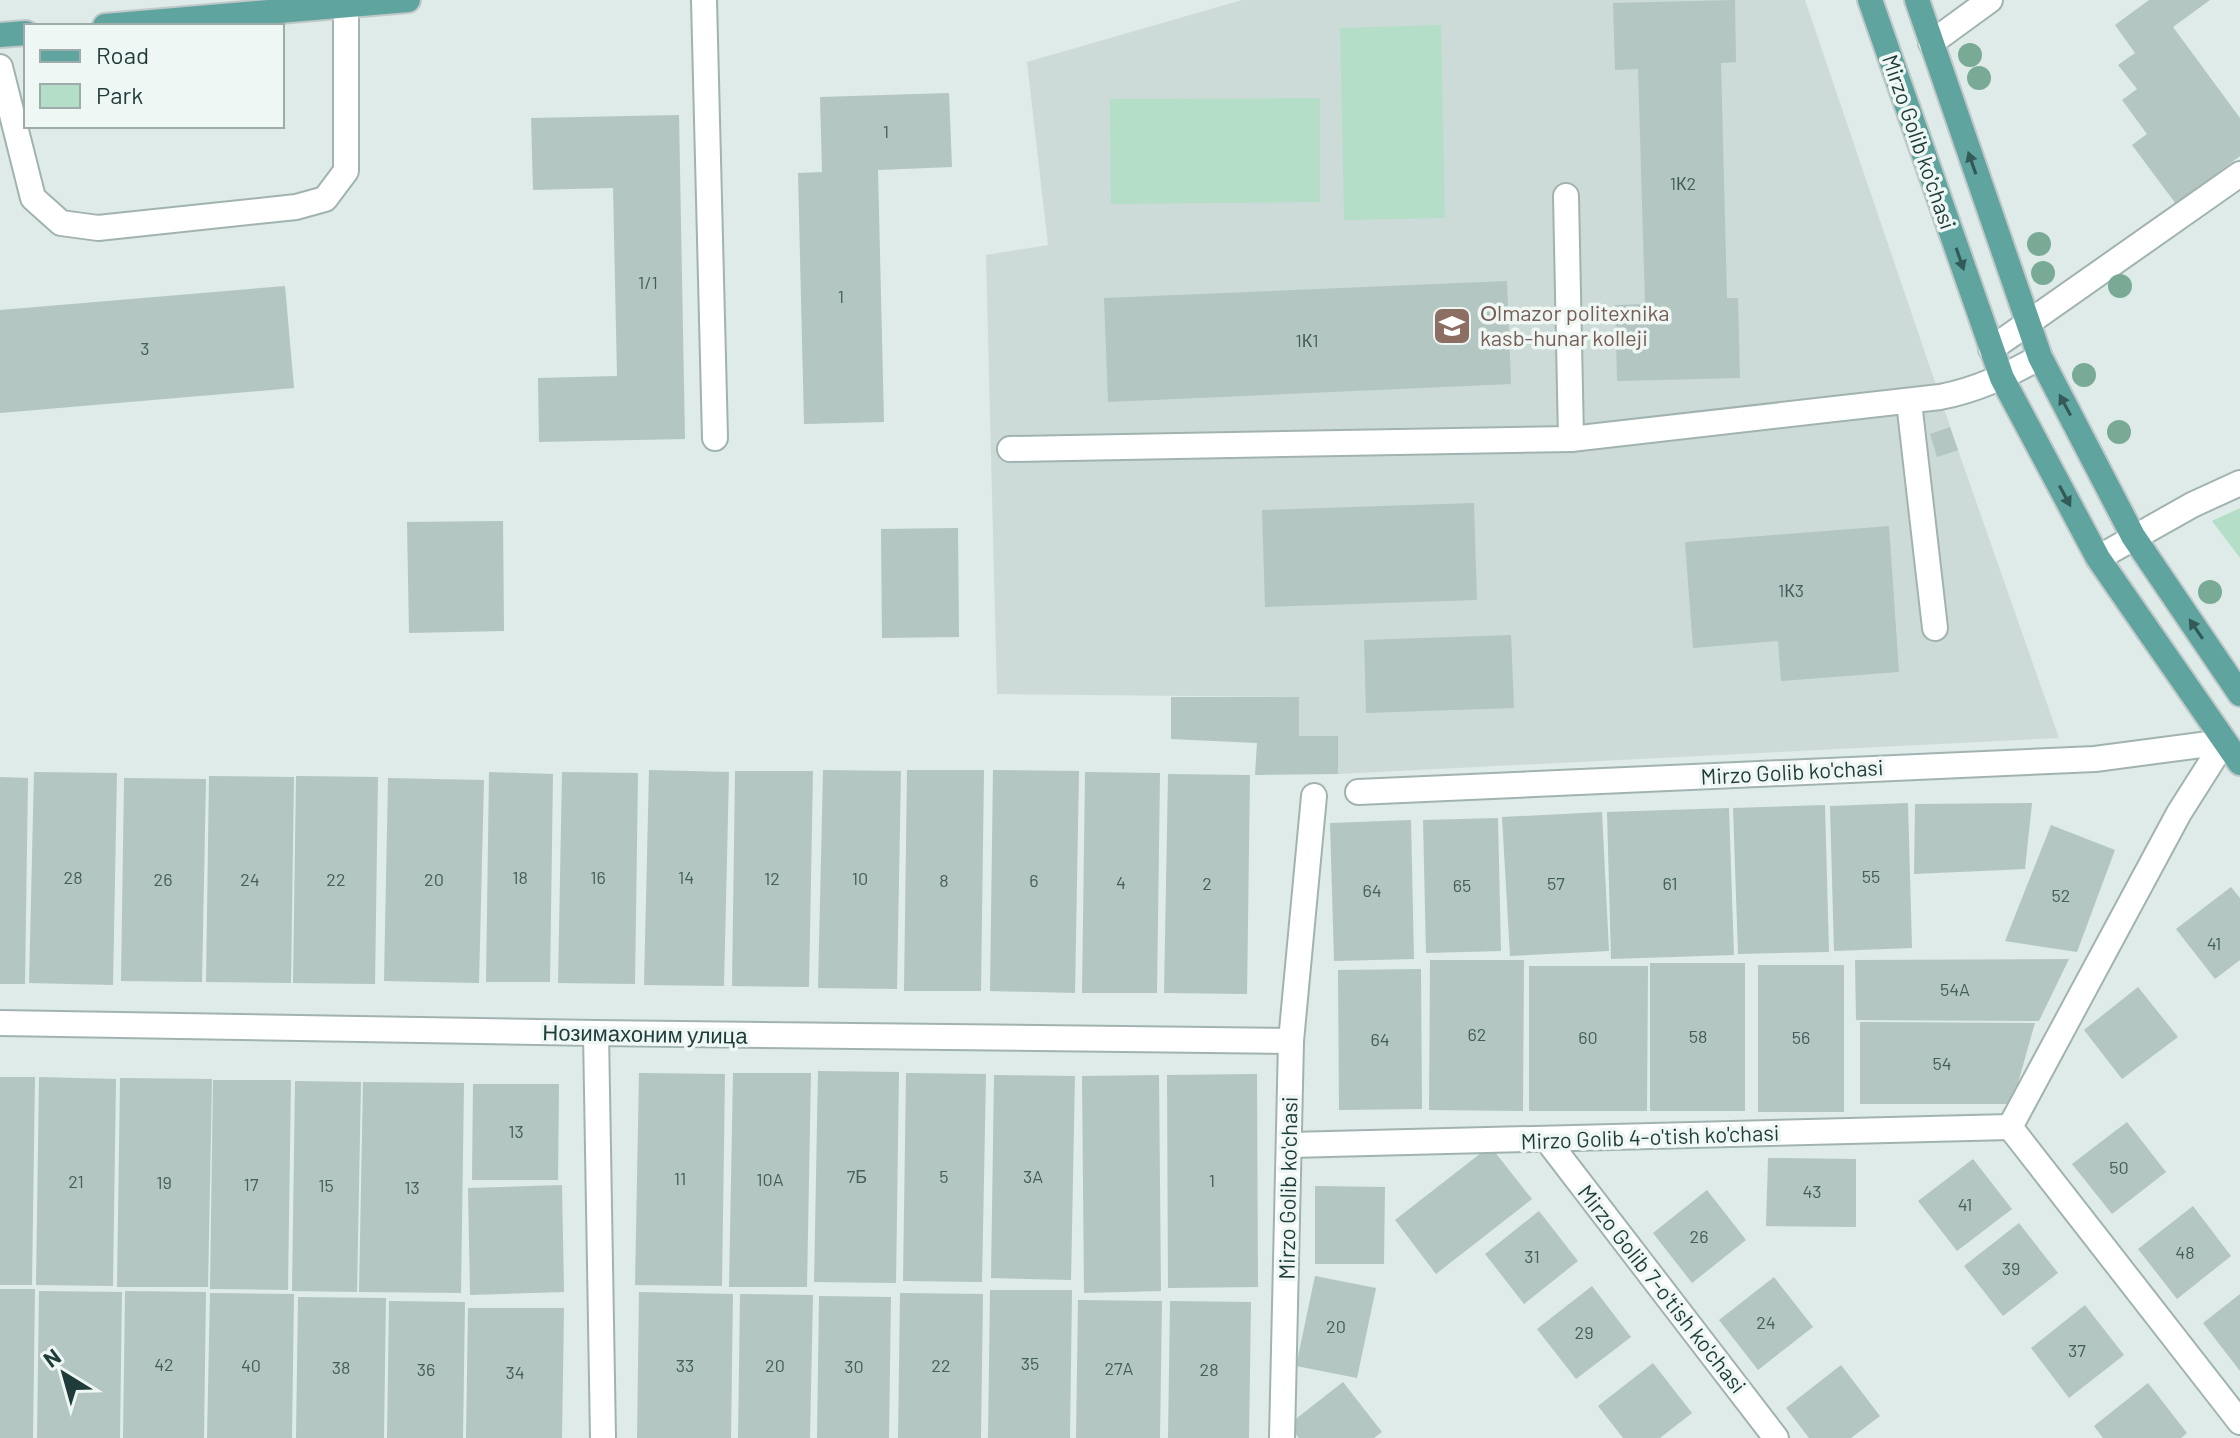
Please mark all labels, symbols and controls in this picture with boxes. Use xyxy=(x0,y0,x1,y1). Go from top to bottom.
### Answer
legend xyxy=(24,24,284,128)
text: Road xyxy=(96,40,149,69)
street label: Mirzo Golib ko'chasi xyxy=(1878,51,1962,232)
text: Park xyxy=(96,80,143,109)
house number: 1 xyxy=(883,120,889,142)
one-way arrow xyxy=(1966,150,1978,174)
house number: 1К2 xyxy=(1670,172,1696,194)
one-way arrow xyxy=(1954,247,1966,271)
house number: 1/1 xyxy=(638,271,658,293)
house number: 1 xyxy=(838,285,844,307)
place label: Оlmazor politexnika kasb-hunar kolleji xyxy=(1480,299,1670,350)
school or university icon: Оlmazor politexnika kasb-hunar kolleji xyxy=(1431,305,1473,347)
house number: 1К1 xyxy=(1295,329,1319,351)
house number: 3 xyxy=(140,337,150,359)
one-way arrow xyxy=(2058,393,2072,416)
one-way arrow xyxy=(2058,484,2071,507)
house number: 1К3 xyxy=(1778,579,1804,601)
one-way arrow xyxy=(2189,618,2204,640)
street label: Mirzo Golib ko'chasi xyxy=(1700,753,1884,789)
house number: 55 xyxy=(1862,865,1880,887)
house number: 28 xyxy=(63,866,83,888)
house number: 18 xyxy=(512,866,528,888)
house number: 16 xyxy=(590,866,606,888)
house number: 14 xyxy=(678,866,694,888)
house number: 12 xyxy=(764,867,780,889)
house number: 10 xyxy=(852,867,868,889)
house number: 26 xyxy=(154,868,172,890)
house number: 24 xyxy=(240,868,260,890)
house number: 22 xyxy=(326,868,346,890)
house number: 20 xyxy=(424,868,444,890)
house number: 8 xyxy=(939,869,949,891)
house number: 6 xyxy=(1029,869,1039,891)
house number: 4 xyxy=(1116,871,1126,893)
house number: 2 xyxy=(1202,872,1212,894)
house number: 57 xyxy=(1547,872,1565,894)
house number: 61 xyxy=(1662,872,1678,894)
house number: 65 xyxy=(1453,874,1471,896)
house number: 64 xyxy=(1362,879,1382,901)
house number: 52 xyxy=(2052,884,2070,906)
house number: 41 xyxy=(2207,932,2221,954)
house number: 54A xyxy=(1940,978,1970,1000)
street label: Нозимахоним улица xyxy=(542,1018,749,1049)
house number: 62 xyxy=(1468,1023,1486,1045)
house number: 58 xyxy=(1689,1025,1707,1047)
house number: 60 xyxy=(1578,1026,1598,1048)
house number: 56 xyxy=(1792,1026,1810,1048)
house number: 64 xyxy=(1370,1028,1390,1050)
house number: 54 xyxy=(1932,1052,1952,1074)
street label: Mirzo Golib ko'chasi xyxy=(1272,1096,1302,1280)
street label: Mirzo Golib 4-o'tish ko'chasi xyxy=(1520,1118,1780,1154)
house number: 13 xyxy=(508,1120,524,1142)
house number: 50 xyxy=(2109,1156,2129,1178)
house number: 7Б xyxy=(847,1165,867,1187)
house number: 5 xyxy=(939,1165,949,1187)
house number: 3A xyxy=(1023,1165,1043,1187)
house number: 11 xyxy=(674,1167,686,1189)
house number: 10A xyxy=(756,1168,784,1190)
house number: 1 xyxy=(1209,1169,1215,1191)
house number: 21 xyxy=(68,1170,84,1192)
house number: 19 xyxy=(156,1171,172,1193)
house number: 17 xyxy=(244,1173,259,1195)
house number: 15 xyxy=(318,1174,334,1196)
house number: 13 xyxy=(404,1176,420,1198)
street label: Mirzo Golib 7-o'tish ko'chasi xyxy=(1573,1179,1752,1398)
house number: 43 xyxy=(1802,1180,1822,1202)
house number: 41 xyxy=(1958,1193,1972,1215)
house number: 26 xyxy=(1690,1225,1708,1247)
house number: 48 xyxy=(2175,1241,2195,1263)
house number: 31 xyxy=(1524,1245,1540,1267)
house number: 39 xyxy=(2002,1257,2020,1279)
house number: 24 xyxy=(1756,1311,1776,1333)
house number: 20 xyxy=(1326,1315,1346,1337)
house number: 29 xyxy=(1574,1321,1594,1343)
north arrow xyxy=(24,1334,104,1414)
house number: 37 xyxy=(2068,1339,2086,1361)
text: N xyxy=(38,1342,65,1372)
house number: 35 xyxy=(1021,1352,1039,1374)
house number: 42 xyxy=(154,1353,174,1375)
house number: 40 xyxy=(241,1354,261,1376)
house number: 33 xyxy=(676,1354,694,1376)
house number: 20 xyxy=(765,1354,785,1376)
house number: 22 xyxy=(931,1354,951,1376)
house number: 30 xyxy=(844,1355,864,1377)
house number: 38 xyxy=(332,1356,350,1378)
house number: 27A xyxy=(1104,1357,1134,1379)
house number: 36 xyxy=(417,1358,435,1380)
house number: 28 xyxy=(1199,1358,1219,1380)
house number: 34 xyxy=(505,1361,525,1383)

